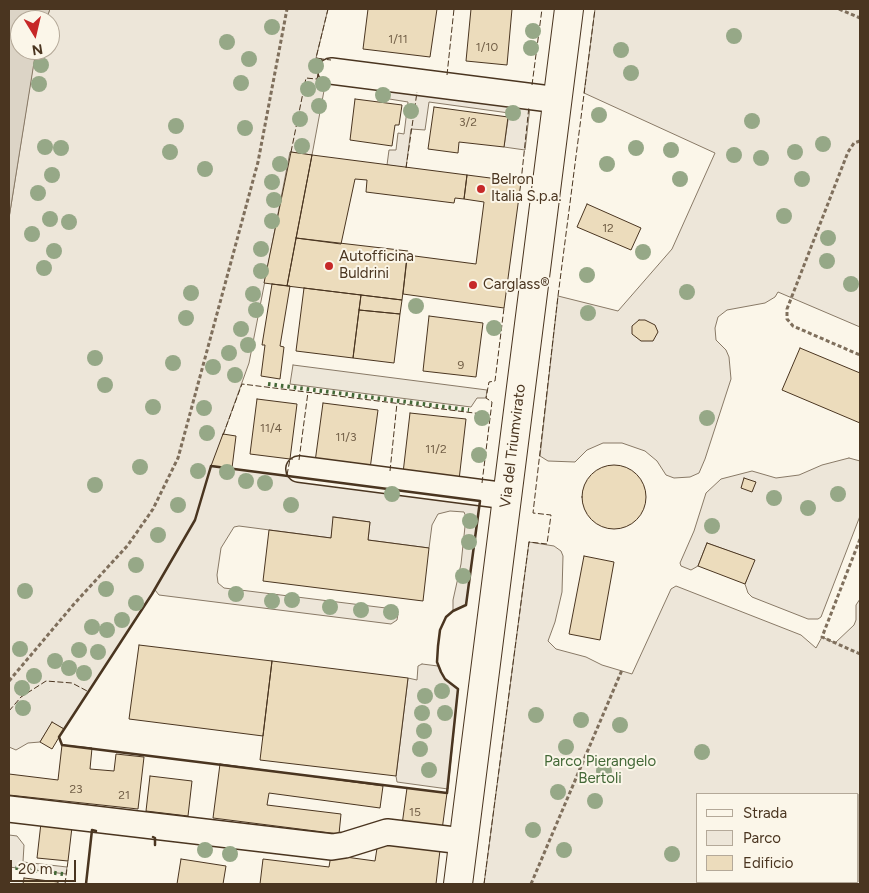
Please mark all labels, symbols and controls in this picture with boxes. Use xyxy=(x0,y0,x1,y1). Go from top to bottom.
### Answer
north arrow xyxy=(10,10,60,60)
house number: 1/11 xyxy=(388,32,408,46)
text: N xyxy=(31,40,44,59)
house number: 1/10 xyxy=(476,40,498,54)
house number: 3/2 xyxy=(459,115,477,129)
place label: Belron Italia S.p.a. xyxy=(491,171,562,206)
marker: Belron Italia S.p.a. xyxy=(475,183,487,195)
house number: 12 xyxy=(602,221,614,235)
place label: Autofficina Buldrini xyxy=(339,248,414,283)
marker: Autofficina Buldrini xyxy=(323,260,335,272)
place label: Carglass® xyxy=(483,276,550,294)
marker: Carglass® xyxy=(467,279,479,291)
house number: 9 xyxy=(458,358,464,372)
street label: Via del Triumvirato xyxy=(496,383,530,509)
house number: 11/4 xyxy=(260,421,282,435)
house number: 11/3 xyxy=(335,430,357,444)
house number: 11/2 xyxy=(425,442,447,456)
park label: Parco Pierangelo Bertoli xyxy=(544,753,656,788)
house number: 23 xyxy=(69,782,83,796)
house number: 21 xyxy=(118,788,130,802)
legend xyxy=(696,793,859,883)
text: Strada xyxy=(743,804,787,822)
house number: 15 xyxy=(409,805,421,819)
text: Parco xyxy=(743,829,781,847)
scale bar xyxy=(12,850,79,882)
text: Edificio xyxy=(743,854,793,872)
text: 20 m xyxy=(18,860,52,878)

